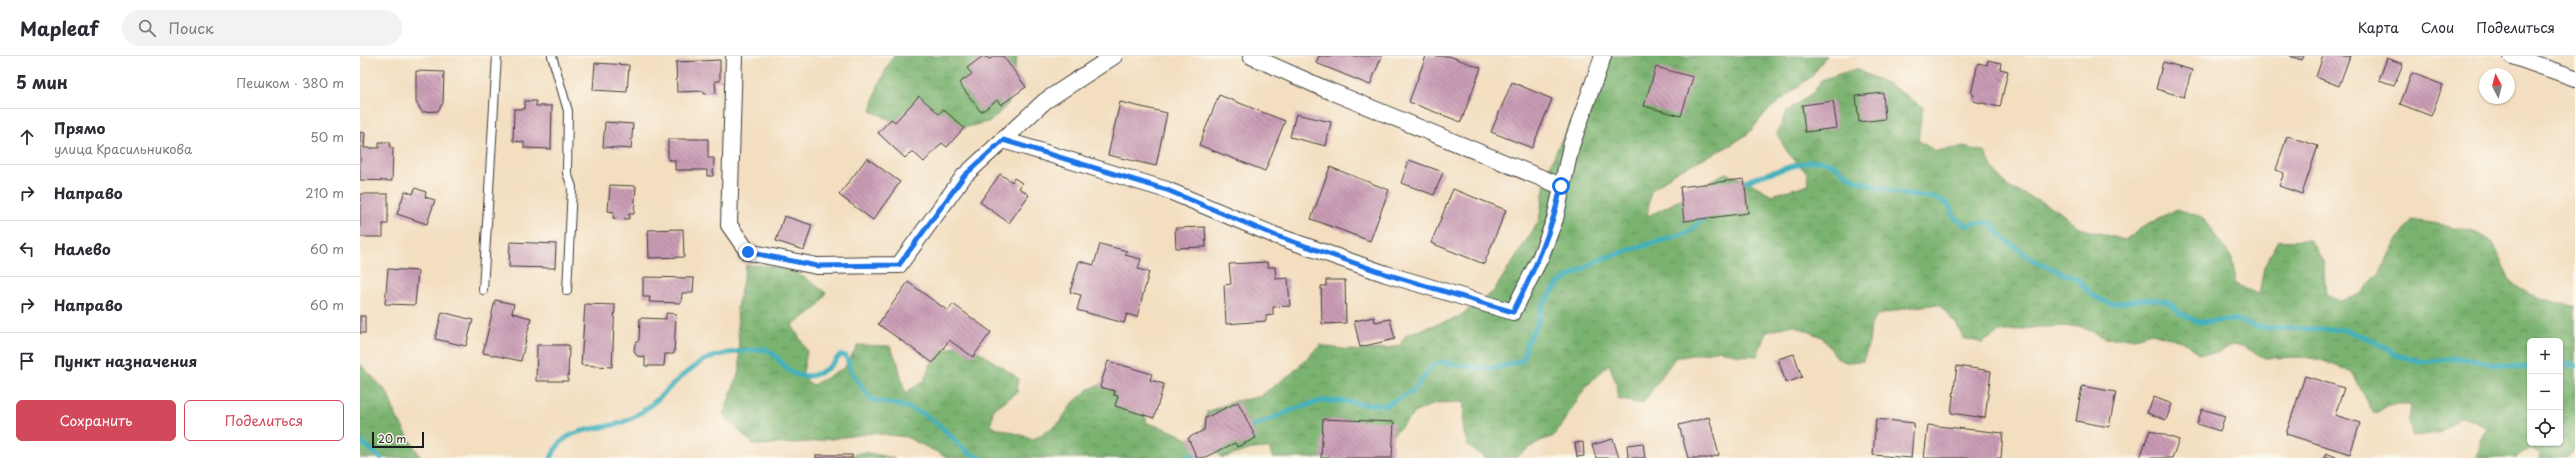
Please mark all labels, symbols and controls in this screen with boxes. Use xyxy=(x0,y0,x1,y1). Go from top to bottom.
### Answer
search box xyxy=(122,10,402,46)
text: Mapleaf xyxy=(20,14,98,42)
text: Поиск xyxy=(168,16,214,39)
icon: search xyxy=(136,17,158,39)
text: Карта xyxy=(2358,17,2399,38)
text: Слои xyxy=(2421,17,2454,38)
text: Поделиться xyxy=(2476,17,2555,38)
north arrow xyxy=(2479,68,2515,104)
text: 5 мин xyxy=(16,69,68,95)
text: Пешком · 380 m xyxy=(236,73,344,92)
text: Прямо xyxy=(54,116,105,139)
icon: ahead xyxy=(16,126,38,148)
text: 50 m xyxy=(310,127,344,146)
text: улица Красильникова xyxy=(54,139,192,158)
route start xyxy=(1552,177,1570,195)
text: Направо xyxy=(54,181,123,204)
icon: right xyxy=(16,182,38,204)
text: 210 m xyxy=(305,183,344,202)
text: Налево xyxy=(54,237,111,260)
icon: left xyxy=(16,238,38,260)
text: 60 m xyxy=(310,239,344,258)
route end xyxy=(739,243,757,261)
text: Направо xyxy=(54,293,123,316)
icon: right xyxy=(16,294,38,316)
text: 60 m xyxy=(310,295,344,314)
map controls xyxy=(2527,338,2563,446)
button: + xyxy=(2527,338,2563,374)
text: Пункт назначения xyxy=(54,349,197,372)
icon: arrive xyxy=(16,350,38,372)
button: − xyxy=(2527,374,2563,410)
button: Сохранить xyxy=(16,400,176,441)
button: Поделиться xyxy=(184,400,344,441)
button: locate xyxy=(2527,410,2563,446)
scale bar xyxy=(372,430,424,449)
text: 20 m xyxy=(378,430,406,447)

